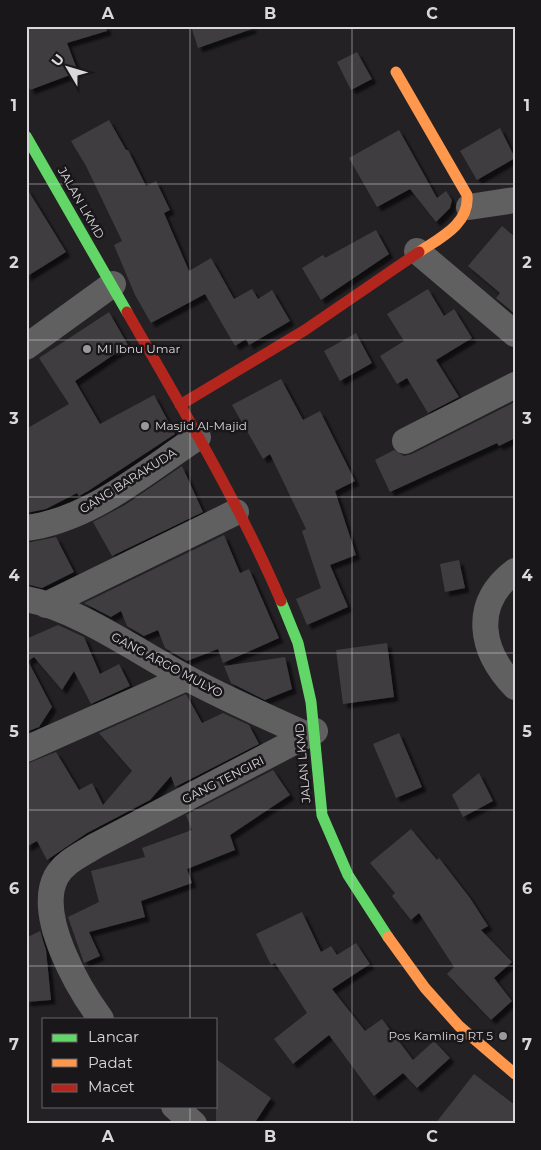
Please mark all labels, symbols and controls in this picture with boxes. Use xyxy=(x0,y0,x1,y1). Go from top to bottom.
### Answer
text: A xyxy=(101,4,115,23)
text: B xyxy=(264,4,276,23)
text: C xyxy=(426,4,438,23)
north arrow xyxy=(42,42,92,92)
text: U xyxy=(47,50,68,70)
text: 1 xyxy=(11,96,17,115)
text: 1 xyxy=(524,96,530,115)
street label: JALAN LKMD xyxy=(54,163,108,241)
text: 2 xyxy=(9,253,19,272)
text: 2 xyxy=(522,253,532,272)
place label: MI Ibnu Umar xyxy=(97,341,181,356)
marker: MI Ibnu Umar xyxy=(81,343,93,355)
text: 3 xyxy=(8,409,19,428)
text: 3 xyxy=(521,409,532,428)
place label: Masjid Al-Majid xyxy=(155,418,247,433)
marker: Masjid Al-Majid xyxy=(139,420,151,432)
street label: GANG BARAKUDA xyxy=(77,445,179,516)
text: 4 xyxy=(8,566,20,585)
text: 4 xyxy=(521,566,533,585)
street label: GANG ARGO MULYO xyxy=(109,629,226,700)
text: 5 xyxy=(9,722,19,741)
street label: JALAN LKMD xyxy=(292,722,314,805)
text: 5 xyxy=(522,722,532,741)
street label: GANG TENGIRI xyxy=(179,752,266,807)
text: 6 xyxy=(9,879,19,898)
text: 6 xyxy=(522,879,532,898)
legend xyxy=(42,1018,218,1108)
text: Lancar xyxy=(88,1027,139,1046)
place label: Pos Kamling RT 5 xyxy=(389,1028,493,1043)
marker: Pos Kamling RT 5 xyxy=(497,1030,509,1042)
text: 7 xyxy=(9,1035,19,1054)
text: 7 xyxy=(522,1035,532,1054)
text: Padat xyxy=(88,1053,133,1072)
text: Macet xyxy=(88,1077,135,1096)
text: A xyxy=(101,1127,115,1146)
text: B xyxy=(264,1127,276,1146)
text: C xyxy=(426,1127,438,1146)

